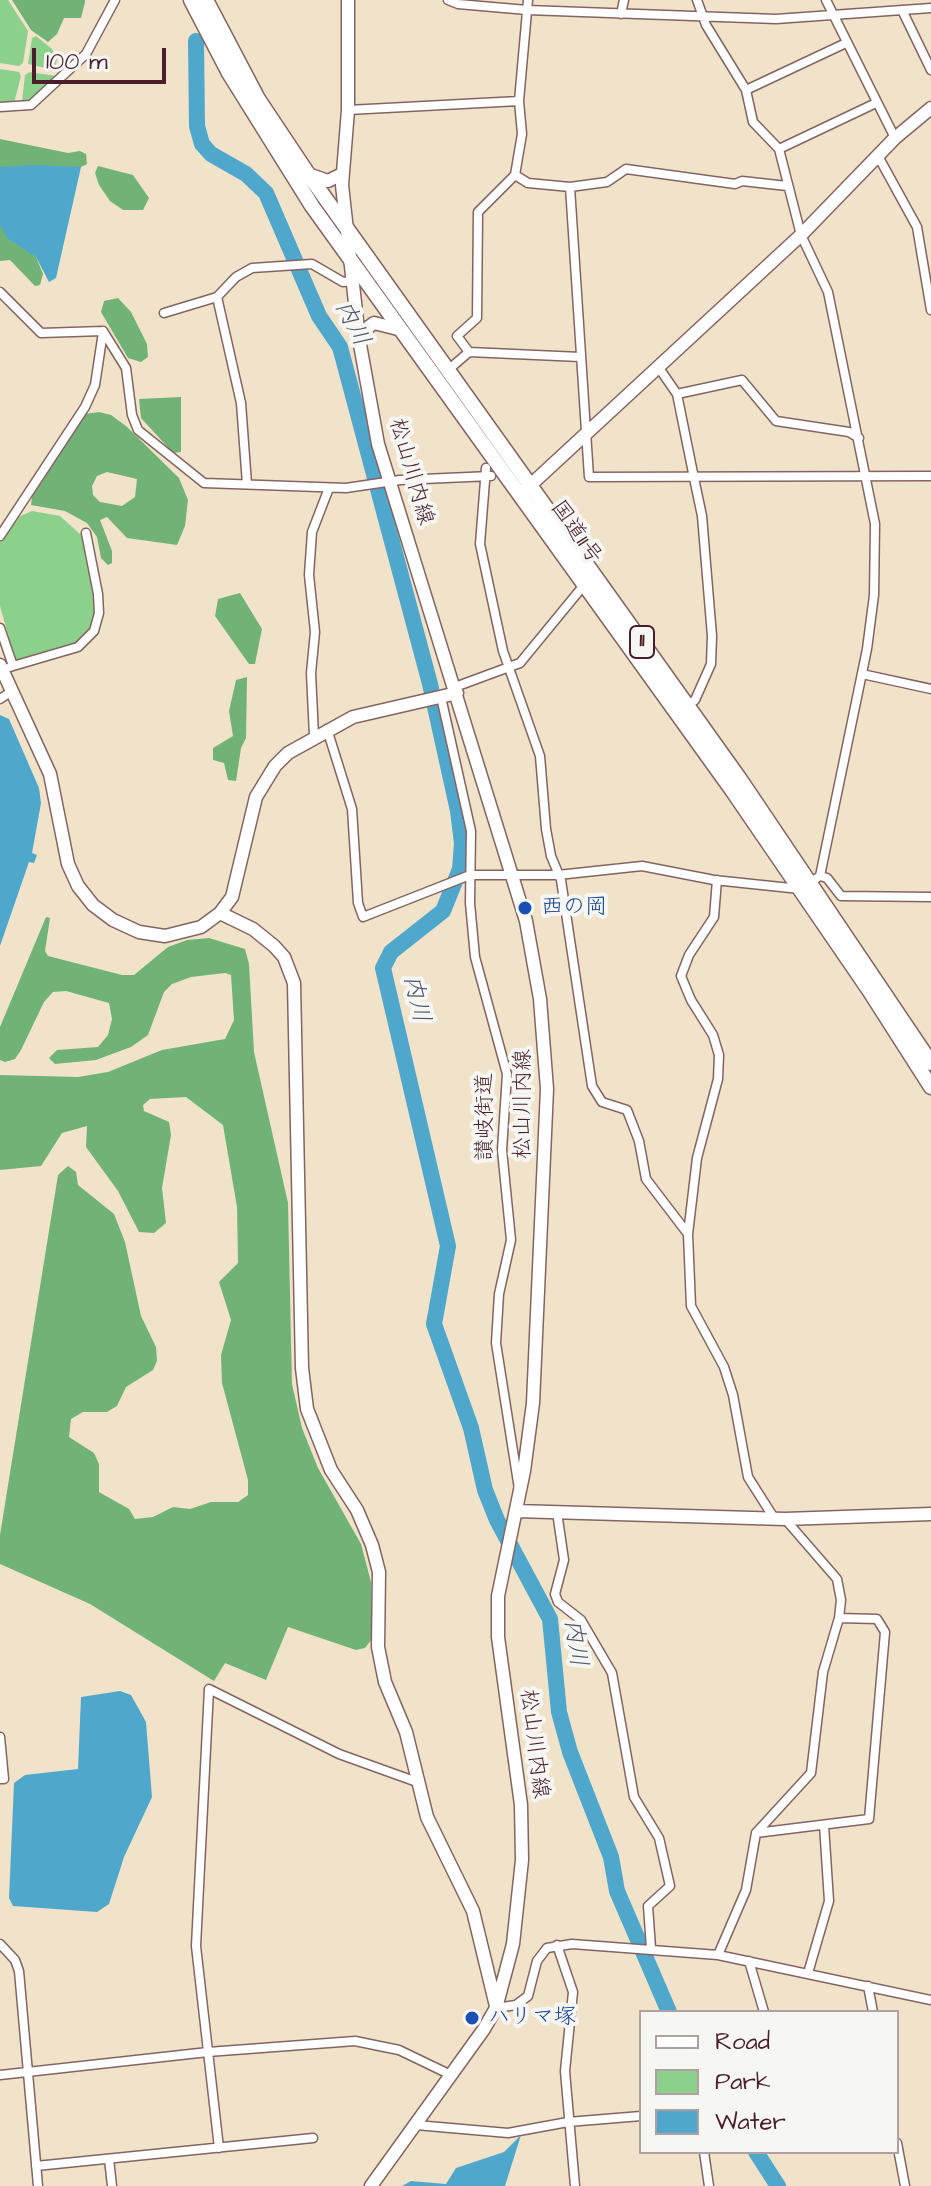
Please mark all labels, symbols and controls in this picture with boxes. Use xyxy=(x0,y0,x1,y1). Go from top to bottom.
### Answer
scale bar xyxy=(36,32,170,82)
text: 100 m xyxy=(46,45,108,79)
water label: 内川 xyxy=(327,296,375,352)
street label: 松山川内線 xyxy=(382,415,438,529)
street label: 国道11号 xyxy=(544,496,606,570)
road number: 11 xyxy=(630,626,654,658)
place label: 西の岡 xyxy=(541,895,607,921)
marker: 西の岡 xyxy=(516,899,534,917)
water label: 内川 xyxy=(396,972,434,1026)
street label: 松山川内線 xyxy=(511,1049,537,1159)
street label: 讃岐街道 xyxy=(473,1073,499,1161)
water label: 内川 xyxy=(556,1617,592,1669)
street label: 松山川内線 xyxy=(513,1688,553,1800)
place label: ハリマ塚 xyxy=(488,2005,576,2031)
marker: ハリマ塚 xyxy=(463,2009,481,2027)
legend xyxy=(639,2010,899,2154)
text: Road xyxy=(715,2025,770,2059)
text: Park xyxy=(715,2065,771,2099)
text: Water xyxy=(715,2105,786,2139)

